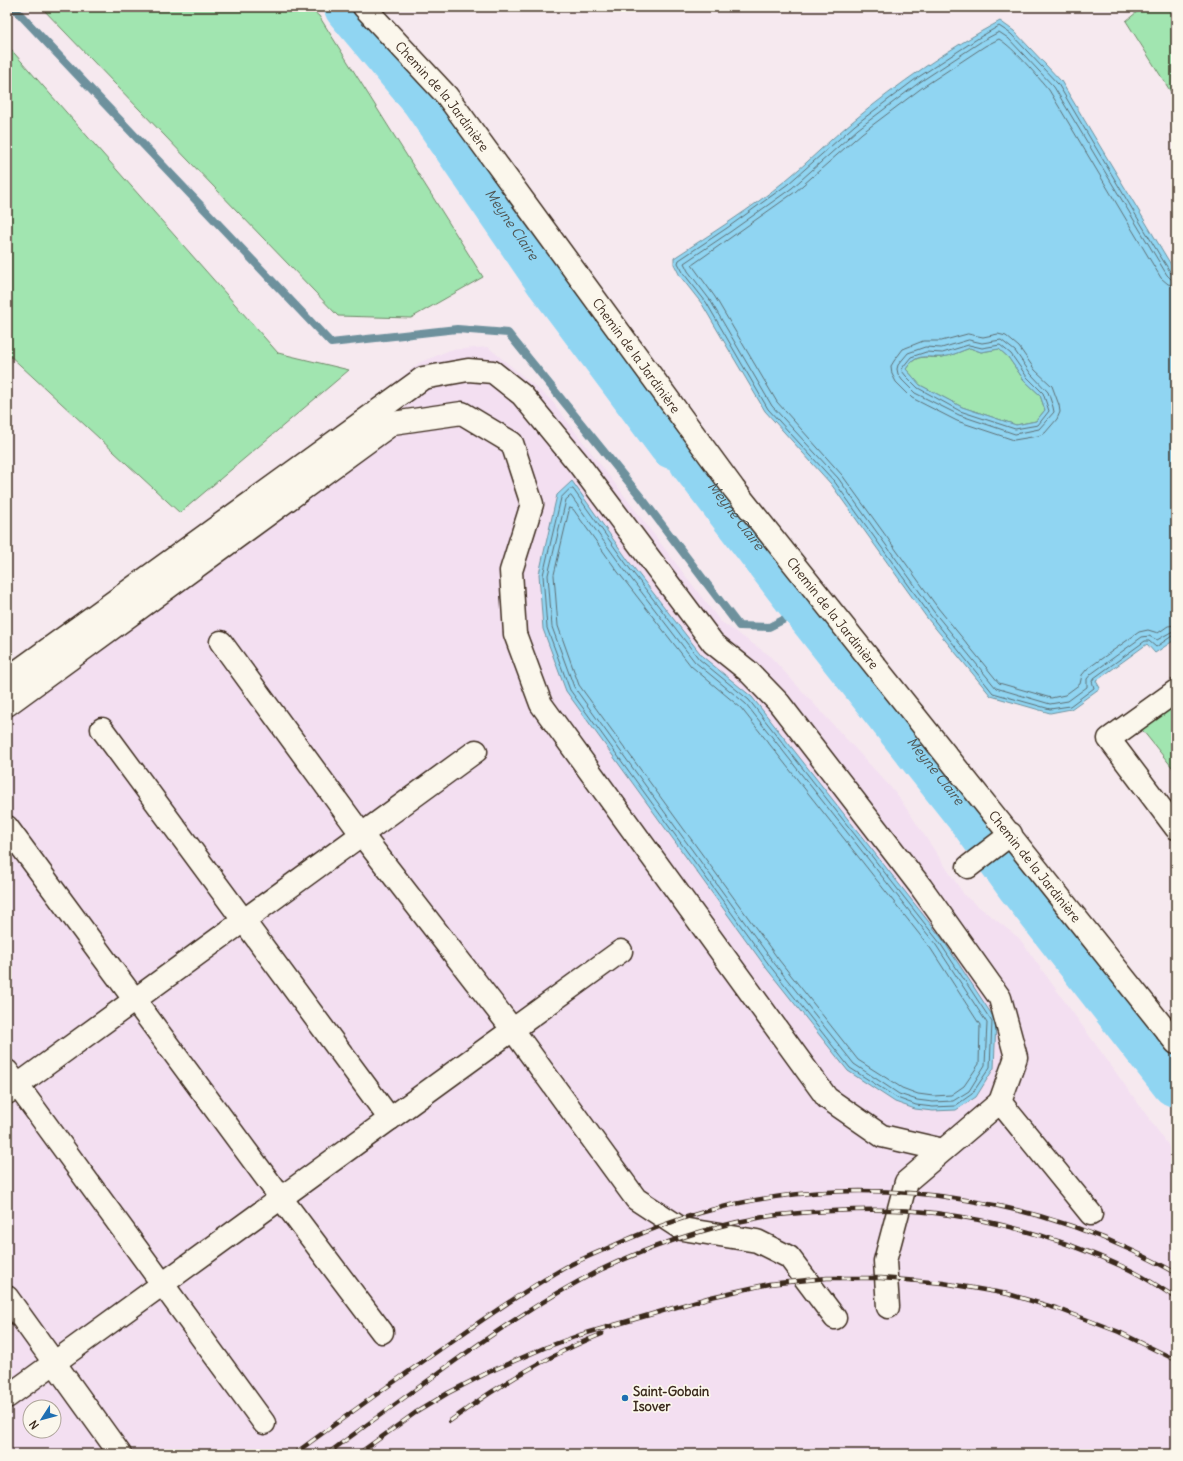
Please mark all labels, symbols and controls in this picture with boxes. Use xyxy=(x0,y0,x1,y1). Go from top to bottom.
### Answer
street label: Chemin de la Jardinière xyxy=(392,38,493,155)
water label: Meyne Claire xyxy=(481,185,543,265)
street label: Chemin de la Jardinière xyxy=(589,295,684,416)
water label: Meyne Claire xyxy=(704,478,769,555)
street label: Chemin de la Jardinière xyxy=(783,554,883,672)
water label: Meyne Claire xyxy=(903,733,969,810)
street label: Chemin de la Jardinière xyxy=(985,807,1085,926)
place label: Saint-Gobain Isover xyxy=(633,1383,710,1415)
marker: Saint-Gobain Isover xyxy=(620,1393,630,1403)
north arrow xyxy=(22,1399,62,1439)
text: N xyxy=(26,1418,42,1432)

